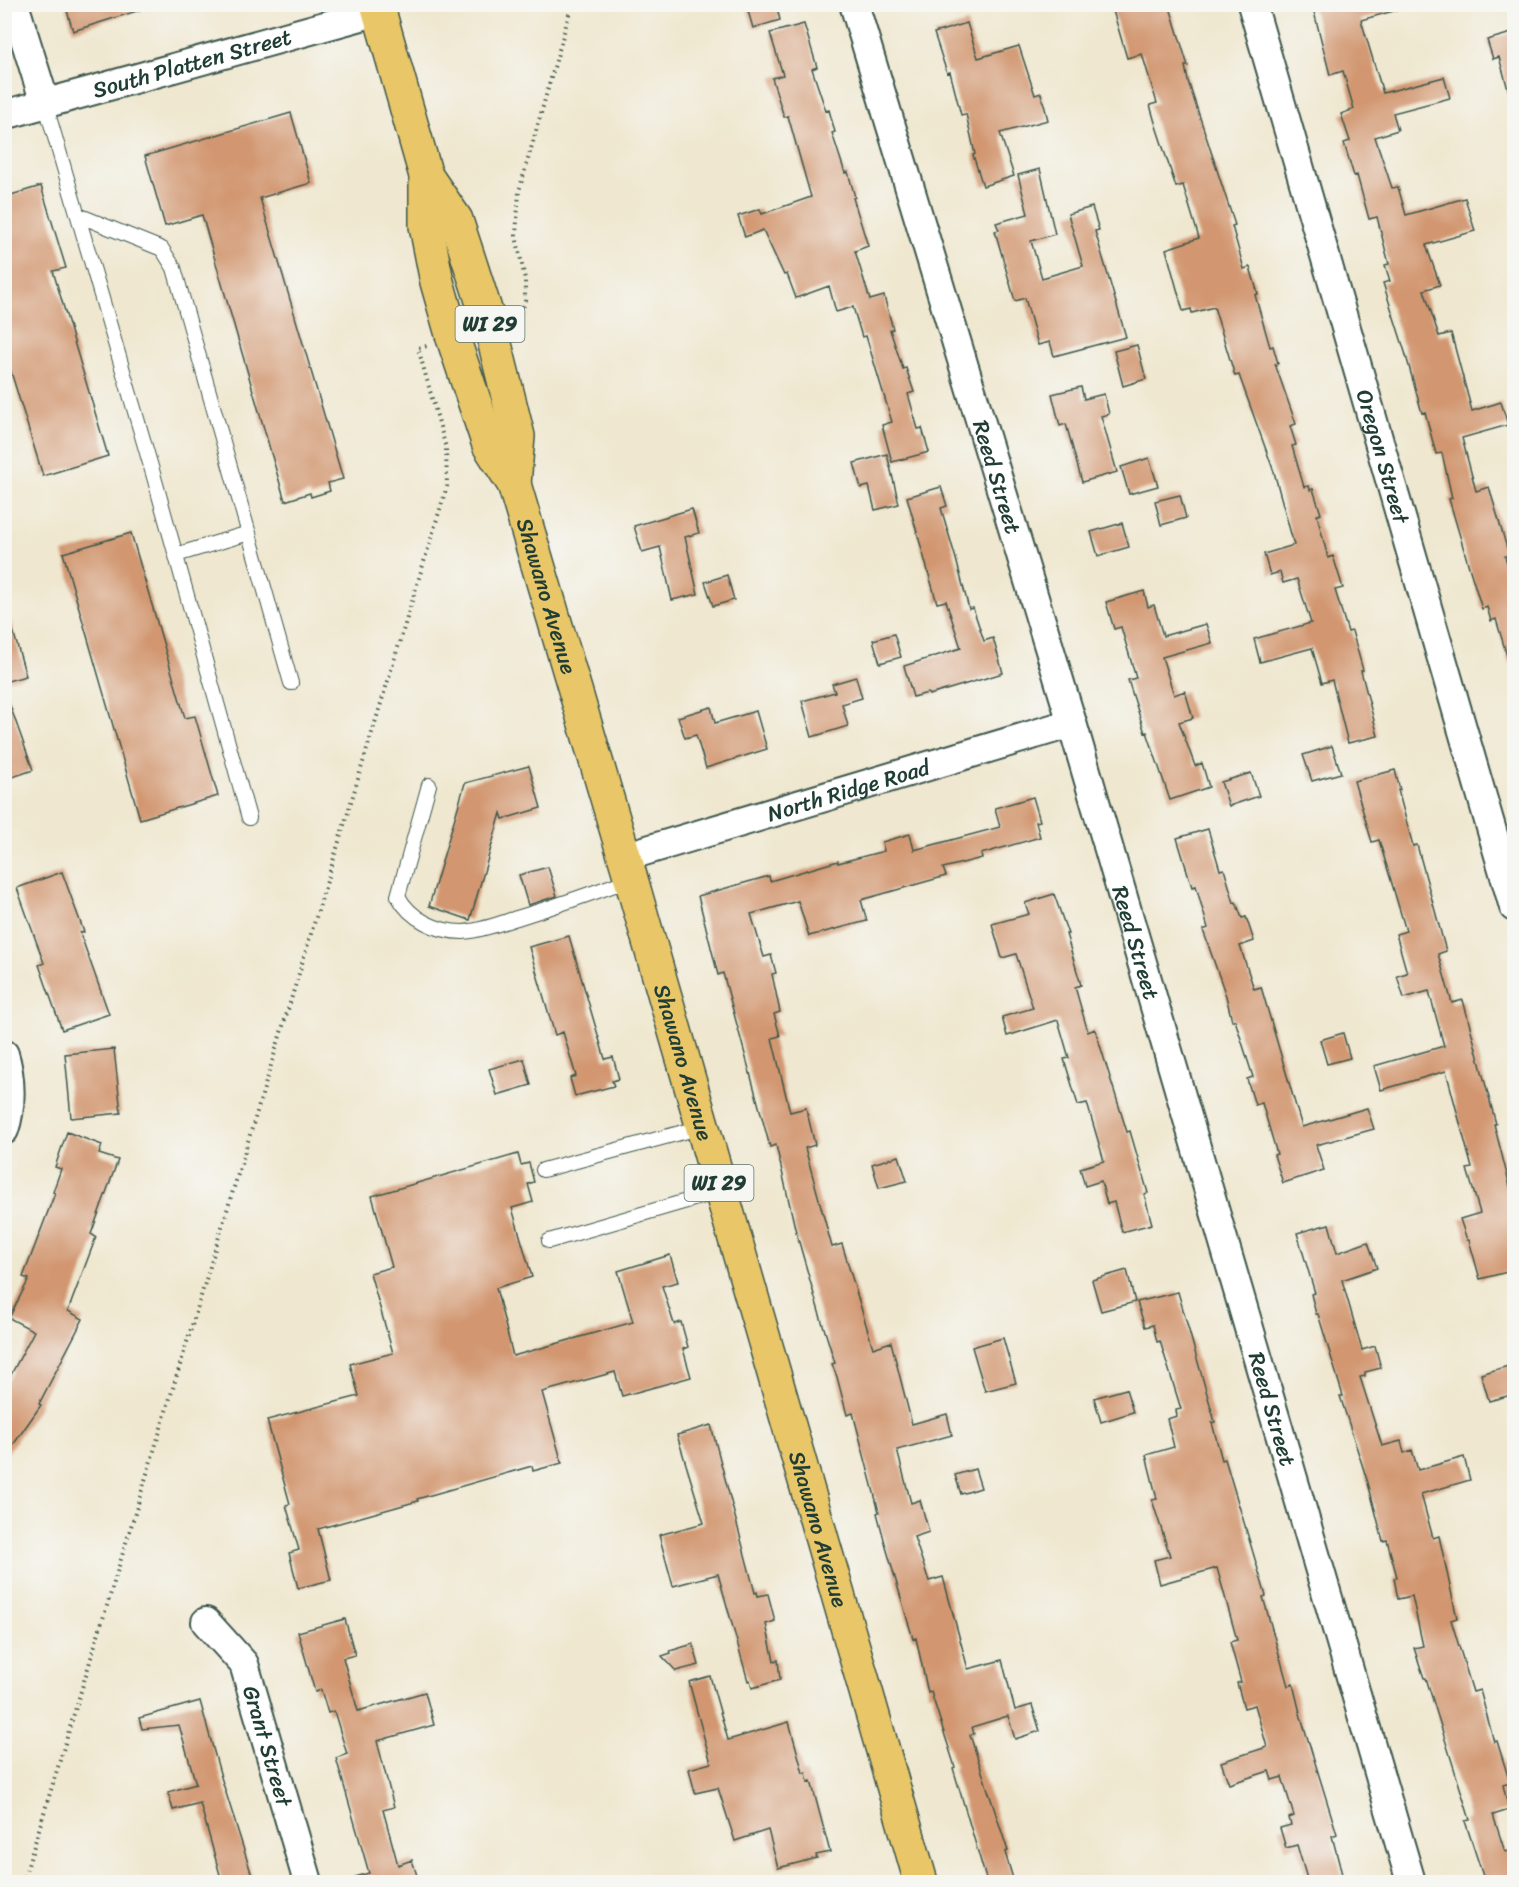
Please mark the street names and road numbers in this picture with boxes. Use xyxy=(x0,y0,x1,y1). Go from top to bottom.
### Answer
street label: South Platten Street xyxy=(88,17,296,109)
road number: WI 29 xyxy=(456,306,524,342)
street label: Oregon Street xyxy=(1345,385,1421,529)
street label: Reed Street xyxy=(962,415,1033,539)
street label: Shawano Avenue xyxy=(505,513,589,679)
street label: North Ridge Road xyxy=(762,747,936,833)
street label: Reed Street xyxy=(1101,881,1171,1005)
street label: Shawano Avenue xyxy=(643,979,725,1146)
road number: WI 29 xyxy=(684,1165,754,1201)
street label: Reed Street xyxy=(1237,1347,1308,1471)
street label: Shawano Avenue xyxy=(778,1446,860,1612)
street label: Grant Street xyxy=(232,1681,305,1812)

